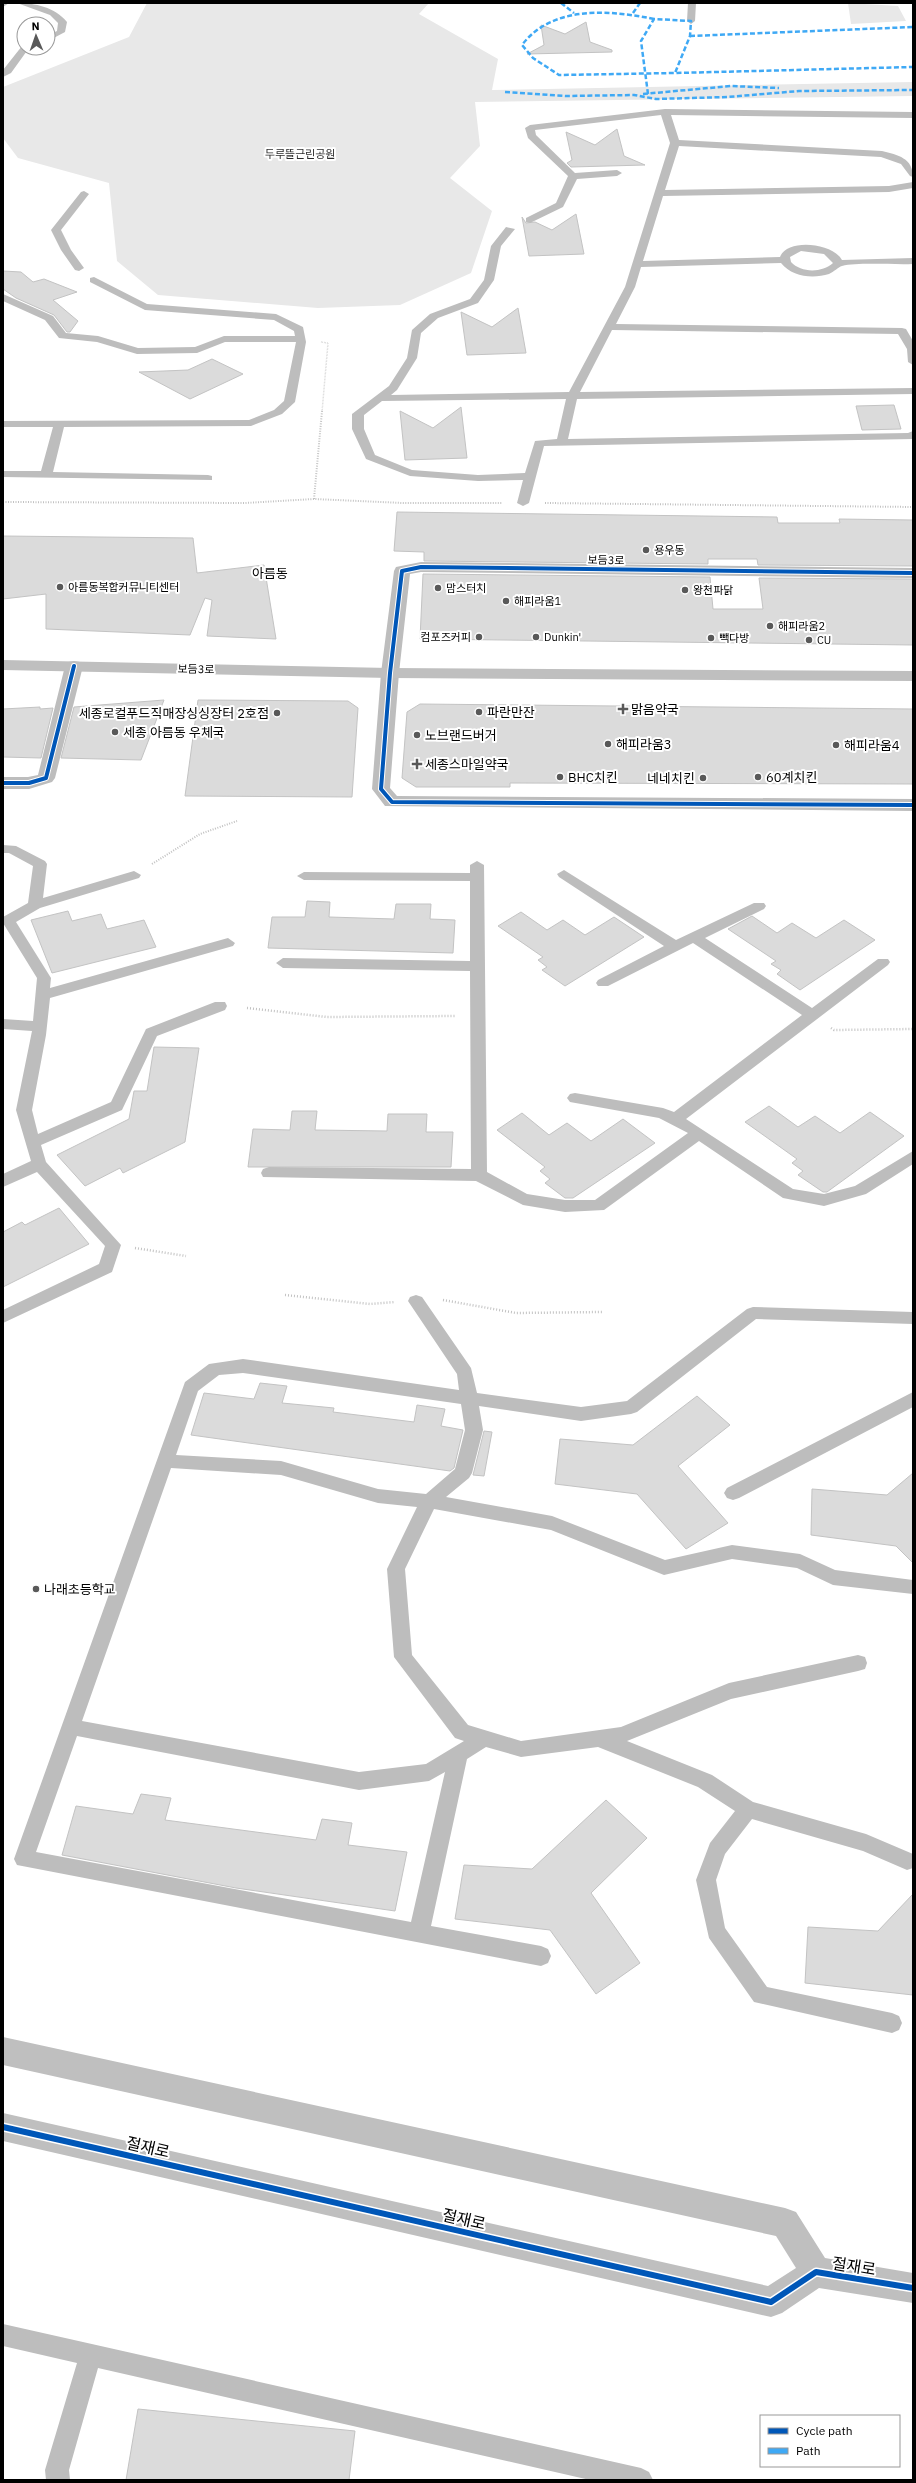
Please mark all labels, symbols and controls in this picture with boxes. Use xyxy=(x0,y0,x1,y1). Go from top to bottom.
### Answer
north arrow xyxy=(16,16,56,56)
text: N xyxy=(31,19,40,33)
park label: 두루뜰근린공원 xyxy=(265,147,335,161)
place label: 용우동 xyxy=(654,543,684,557)
marker: 용우동 xyxy=(641,545,651,555)
street label: 보듬3로 xyxy=(587,553,625,567)
district label: 아름동 xyxy=(252,565,288,582)
place label: 아름동복합커뮤니티센터 xyxy=(68,580,179,594)
place label: 맘스터치 xyxy=(446,581,486,595)
marker: 아름동복합커뮤니티센터 xyxy=(55,582,65,592)
marker: 맘스터치 xyxy=(433,583,443,593)
place label: 왕천파닭 xyxy=(693,583,733,597)
marker: 왕천파닭 xyxy=(680,585,690,595)
place label: 해피라움1 xyxy=(514,594,561,608)
marker: 해피라움1 xyxy=(501,596,511,606)
place label: 해피라움2 xyxy=(778,619,825,633)
marker: 해피라움2 xyxy=(765,621,775,631)
place label: 컴포즈커피 xyxy=(420,630,471,644)
place label: Dunkin' xyxy=(544,630,581,644)
place label: 빽다방 xyxy=(719,631,749,645)
marker: 컴포즈커피 xyxy=(474,632,484,642)
marker: Dunkin' xyxy=(531,632,541,642)
marker: 빽다방 xyxy=(706,633,716,643)
place label: CU xyxy=(817,633,831,647)
marker: CU xyxy=(804,635,814,645)
street label: 보듬3로 xyxy=(177,662,215,676)
place label: 맑음약국 xyxy=(631,701,679,718)
place label: 파란만잔 xyxy=(487,704,535,721)
marker: 맑음약국 xyxy=(618,704,628,714)
place label: 세종로컬푸드직매장싱싱장터 2호점 xyxy=(79,705,269,722)
marker: 파란만잔 xyxy=(474,707,484,717)
marker: 세종로컬푸드직매장싱싱장터 2호점 xyxy=(272,708,282,718)
place label: 세종 아름동 우체국 xyxy=(123,724,225,741)
marker: 세종 아름동 우체국 xyxy=(110,727,120,737)
place label: 노브랜드버거 xyxy=(425,727,497,744)
marker: 노브랜드버거 xyxy=(412,730,422,740)
place label: 해피라움3 xyxy=(616,736,672,753)
place label: 해피라움4 xyxy=(844,737,900,754)
marker: 해피라움3 xyxy=(603,739,613,749)
marker: 해피라움4 xyxy=(831,740,841,750)
place label: 세종스마일약국 xyxy=(425,756,509,773)
marker: 세종스마일약국 xyxy=(412,759,422,769)
place label: BHC치킨 xyxy=(568,769,618,786)
place label: 60계치킨 xyxy=(766,769,817,786)
place label: 네네치킨 xyxy=(647,770,695,787)
marker: BHC치킨 xyxy=(555,772,565,782)
marker: 60계치킨 xyxy=(753,772,763,782)
marker: 네네치킨 xyxy=(698,773,708,783)
place label: 나래초등학교 xyxy=(44,1581,116,1598)
marker: 나래초등학교 xyxy=(31,1584,41,1594)
street label: 절재로 xyxy=(124,2132,172,2162)
street label: 절재로 xyxy=(440,2204,488,2234)
street label: 절재로 xyxy=(831,2253,878,2279)
legend xyxy=(760,2415,900,2467)
text: Cycle path xyxy=(796,2423,853,2438)
text: Path xyxy=(796,2443,821,2458)

